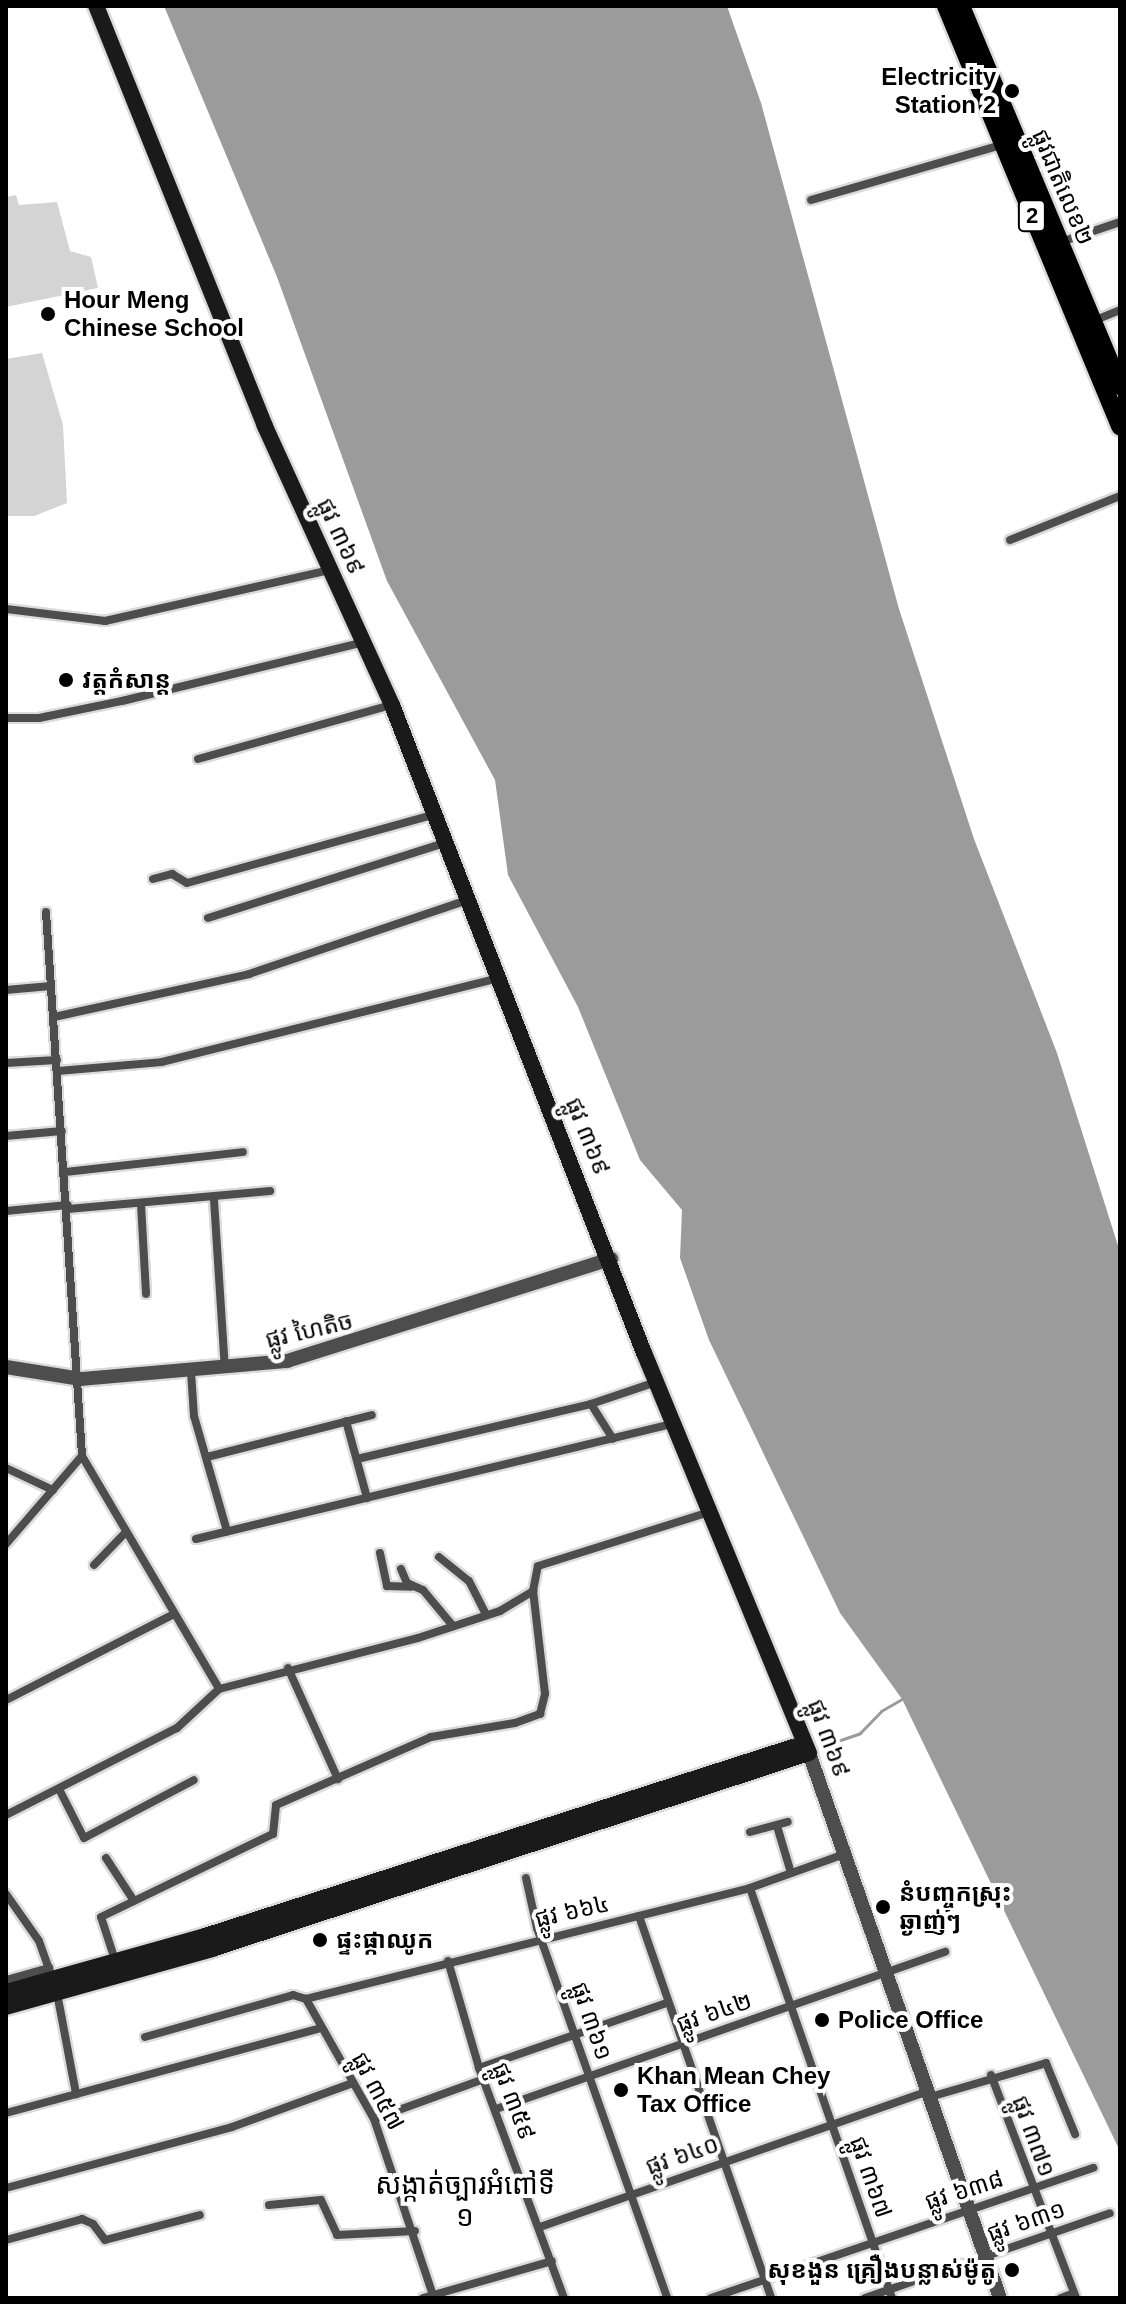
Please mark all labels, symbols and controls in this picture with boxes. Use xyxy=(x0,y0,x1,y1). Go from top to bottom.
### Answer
place label: Electricity Station 2 xyxy=(881,63,996,119)
marker: Electricity Station 2 xyxy=(1003,82,1021,100)
street label: ផ្លូវជាតិលេខ២ xyxy=(1026,125,1100,249)
road number: 2 xyxy=(1016,198,1048,234)
place label: Hour Meng Chinese School xyxy=(64,286,244,342)
marker: Hour Meng Chinese School xyxy=(39,305,57,323)
street label: ផ្លូវ ៣៦៩ xyxy=(311,493,371,579)
place label: វត្តកំសាន្ត xyxy=(82,666,171,694)
marker: វត្តកំសាន្ត xyxy=(57,671,75,689)
street label: ផ្លូវ ៣៦៩ xyxy=(560,1093,616,1179)
street label: ផ្លូវ ហៃតិច xyxy=(262,1306,356,1354)
street label: ផ្លូវ ៣៦៩ xyxy=(802,1695,856,1781)
place label: នំបញ្ចុកស្រុះ ឆ្ងាញ់ៗ xyxy=(899,1879,1011,1935)
street label: ផ្លូវ ៦៦៤ xyxy=(532,1888,612,1934)
marker: នំបញ្ចុកស្រុះ ឆ្ងាញ់ៗ xyxy=(874,1898,892,1916)
place label: ផ្ទះផ្កាឈូក xyxy=(336,1926,433,1954)
marker: ផ្ទះផ្កាឈូក xyxy=(311,1931,329,1949)
street label: ផ្លូវ ៣៦១ xyxy=(565,1978,619,2064)
street label: ផ្លូវ ៦៤២ xyxy=(672,1986,756,2038)
place label: Police Office xyxy=(838,2006,983,2034)
marker: Police Office xyxy=(813,2011,831,2029)
street label: ផ្លូវ ៣៥៧ xyxy=(345,2047,411,2135)
street label: ផ្លូវ ៣៥៩ xyxy=(486,2058,542,2144)
place label: Khan Mean Chey Tax Office xyxy=(637,2062,830,2118)
marker: Khan Mean Chey Tax Office xyxy=(612,2081,630,2099)
street label: ផ្លូវ ៣៧១ xyxy=(1006,2091,1062,2181)
street label: ផ្លូវ ៦៤០ xyxy=(642,2129,722,2181)
street label: ផ្លូវ ៣៦៧ xyxy=(844,2132,898,2222)
street label: ផ្លូវ ៦៣៨ xyxy=(921,2164,1007,2216)
district label: សង្កាត់ច្បារអំពៅទី ១ xyxy=(375,2168,555,2234)
street label: ផ្លូវ ៦៣១ xyxy=(983,2194,1069,2248)
place label: សុខងួន គ្រឿងបន្លាស់ម៉ូតូ xyxy=(767,2256,996,2284)
marker: សុខងួន គ្រឿងបន្លាស់ម៉ូតូ xyxy=(1003,2261,1021,2279)

